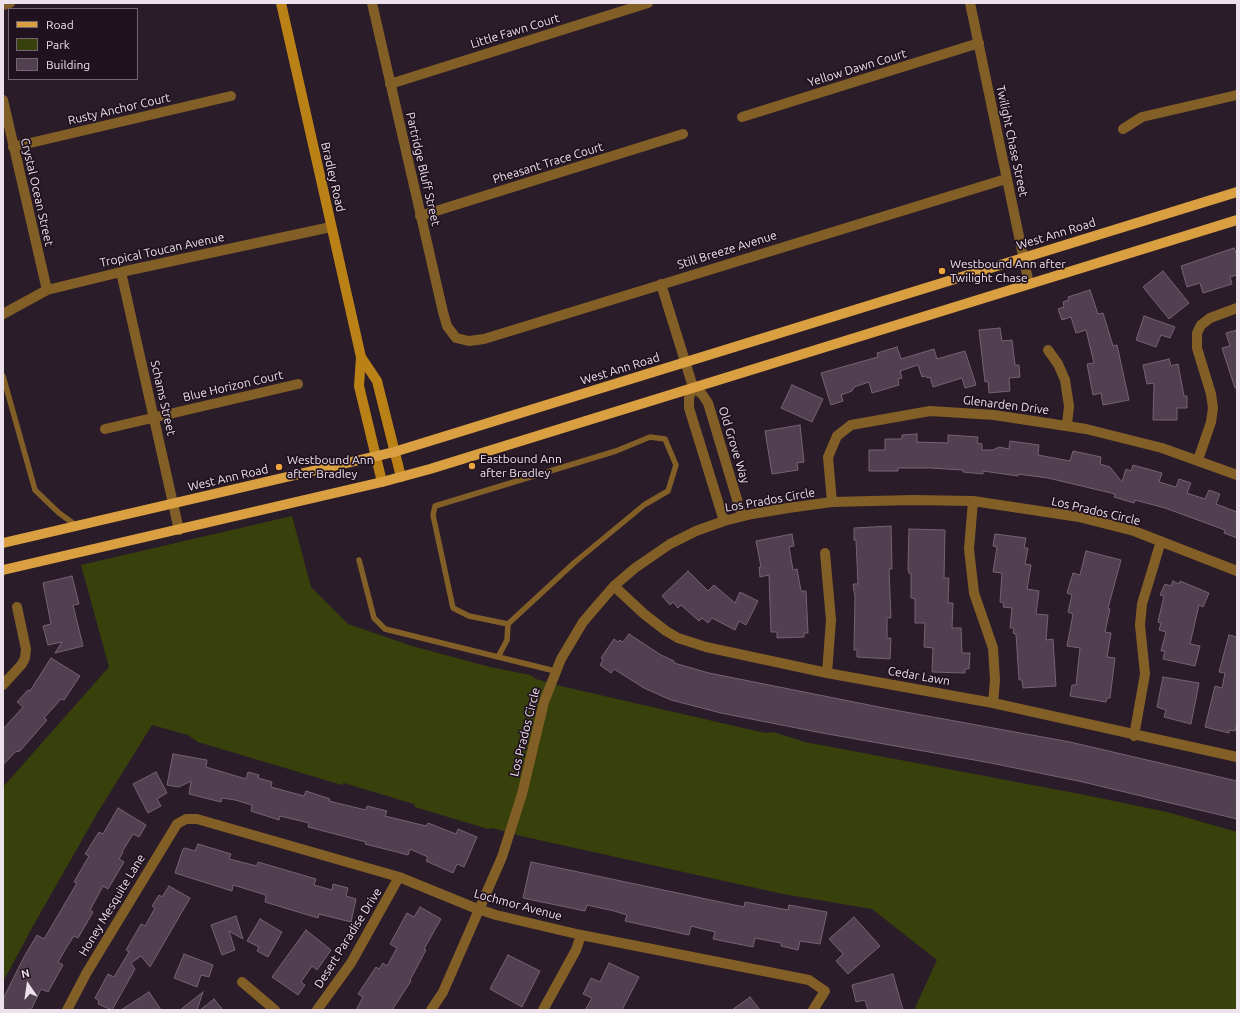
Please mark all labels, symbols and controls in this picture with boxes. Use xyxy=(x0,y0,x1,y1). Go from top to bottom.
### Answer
legend xyxy=(8,8,138,80)
street label: Little Fawn Court xyxy=(469,11,561,51)
text: Road xyxy=(46,18,74,31)
text: Park xyxy=(46,38,70,51)
street label: Yellow Dawn Court xyxy=(806,46,908,90)
text: Building xyxy=(46,58,90,71)
street label: Twilight Chase Street xyxy=(993,84,1031,198)
street label: Rusty Anchor Court xyxy=(66,90,172,128)
street label: Partridge Bluff Street xyxy=(403,111,443,227)
street label: Crystal Ocean Street xyxy=(18,136,56,248)
street label: Pheasant Trace Court xyxy=(491,139,605,187)
street label: Bradley Road xyxy=(318,141,348,213)
street label: West Ann Road xyxy=(1015,215,1097,253)
street label: Still Breeze Avenue xyxy=(675,228,779,272)
street label: Tropical Toucan Avenue xyxy=(98,230,226,270)
place label: Westbound Ann after Twilight Chase xyxy=(950,257,1066,285)
marker: Westbound Ann after Twilight Chase xyxy=(937,266,947,276)
street label: West Ann Road xyxy=(579,350,661,388)
street label: Schams Street xyxy=(147,359,179,437)
street label: Blue Horizon Court xyxy=(182,367,284,405)
street label: Glenarden Drive xyxy=(962,393,1050,417)
street label: Old Grove Way xyxy=(715,405,753,485)
place label: Eastbound Ann after Bradley xyxy=(480,452,562,480)
place label: Westbound Ann after Bradley xyxy=(287,453,373,481)
marker: Eastbound Ann after Bradley xyxy=(467,461,477,471)
street label: West Ann Road xyxy=(186,462,270,494)
marker: Westbound Ann after Bradley xyxy=(274,462,284,472)
street label: Los Prados Circle xyxy=(724,485,816,515)
street label: Los Prados Circle xyxy=(1050,494,1142,528)
street label: Cedar Lawn xyxy=(887,663,951,689)
street label: Los Prados Circle xyxy=(507,686,543,778)
street label: Honey Mesquite Lane xyxy=(76,851,148,959)
street label: Desert Paradise Drive xyxy=(311,885,385,991)
street label: Lochmor Avenue xyxy=(472,886,564,924)
north arrow xyxy=(8,965,48,1005)
text: N xyxy=(20,967,31,980)

